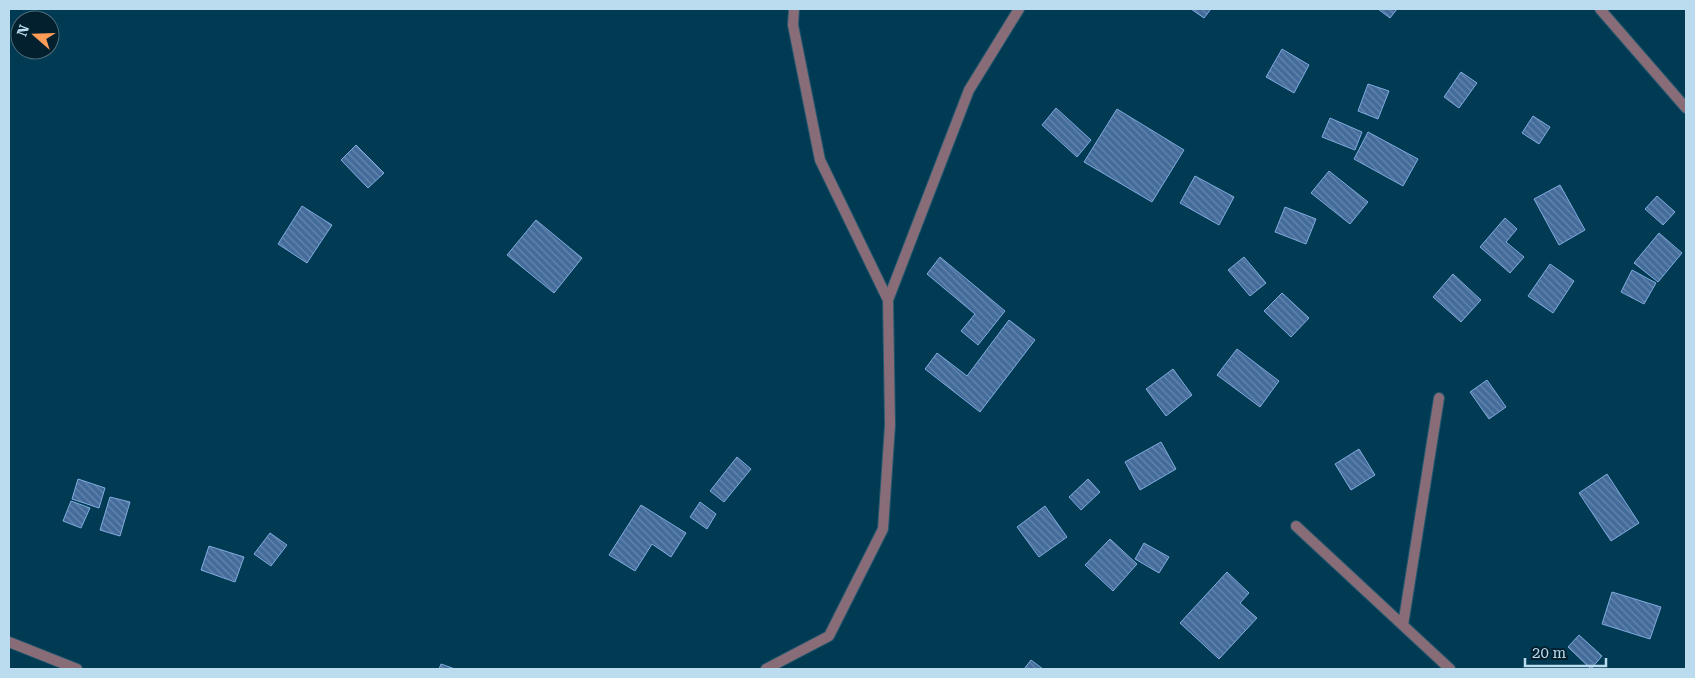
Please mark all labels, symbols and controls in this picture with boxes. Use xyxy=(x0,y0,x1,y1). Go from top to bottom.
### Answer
north arrow xyxy=(10,10,60,60)
text: N xyxy=(13,23,32,38)
scale bar xyxy=(1525,636,1606,668)
text: 20 m xyxy=(1532,644,1567,662)

